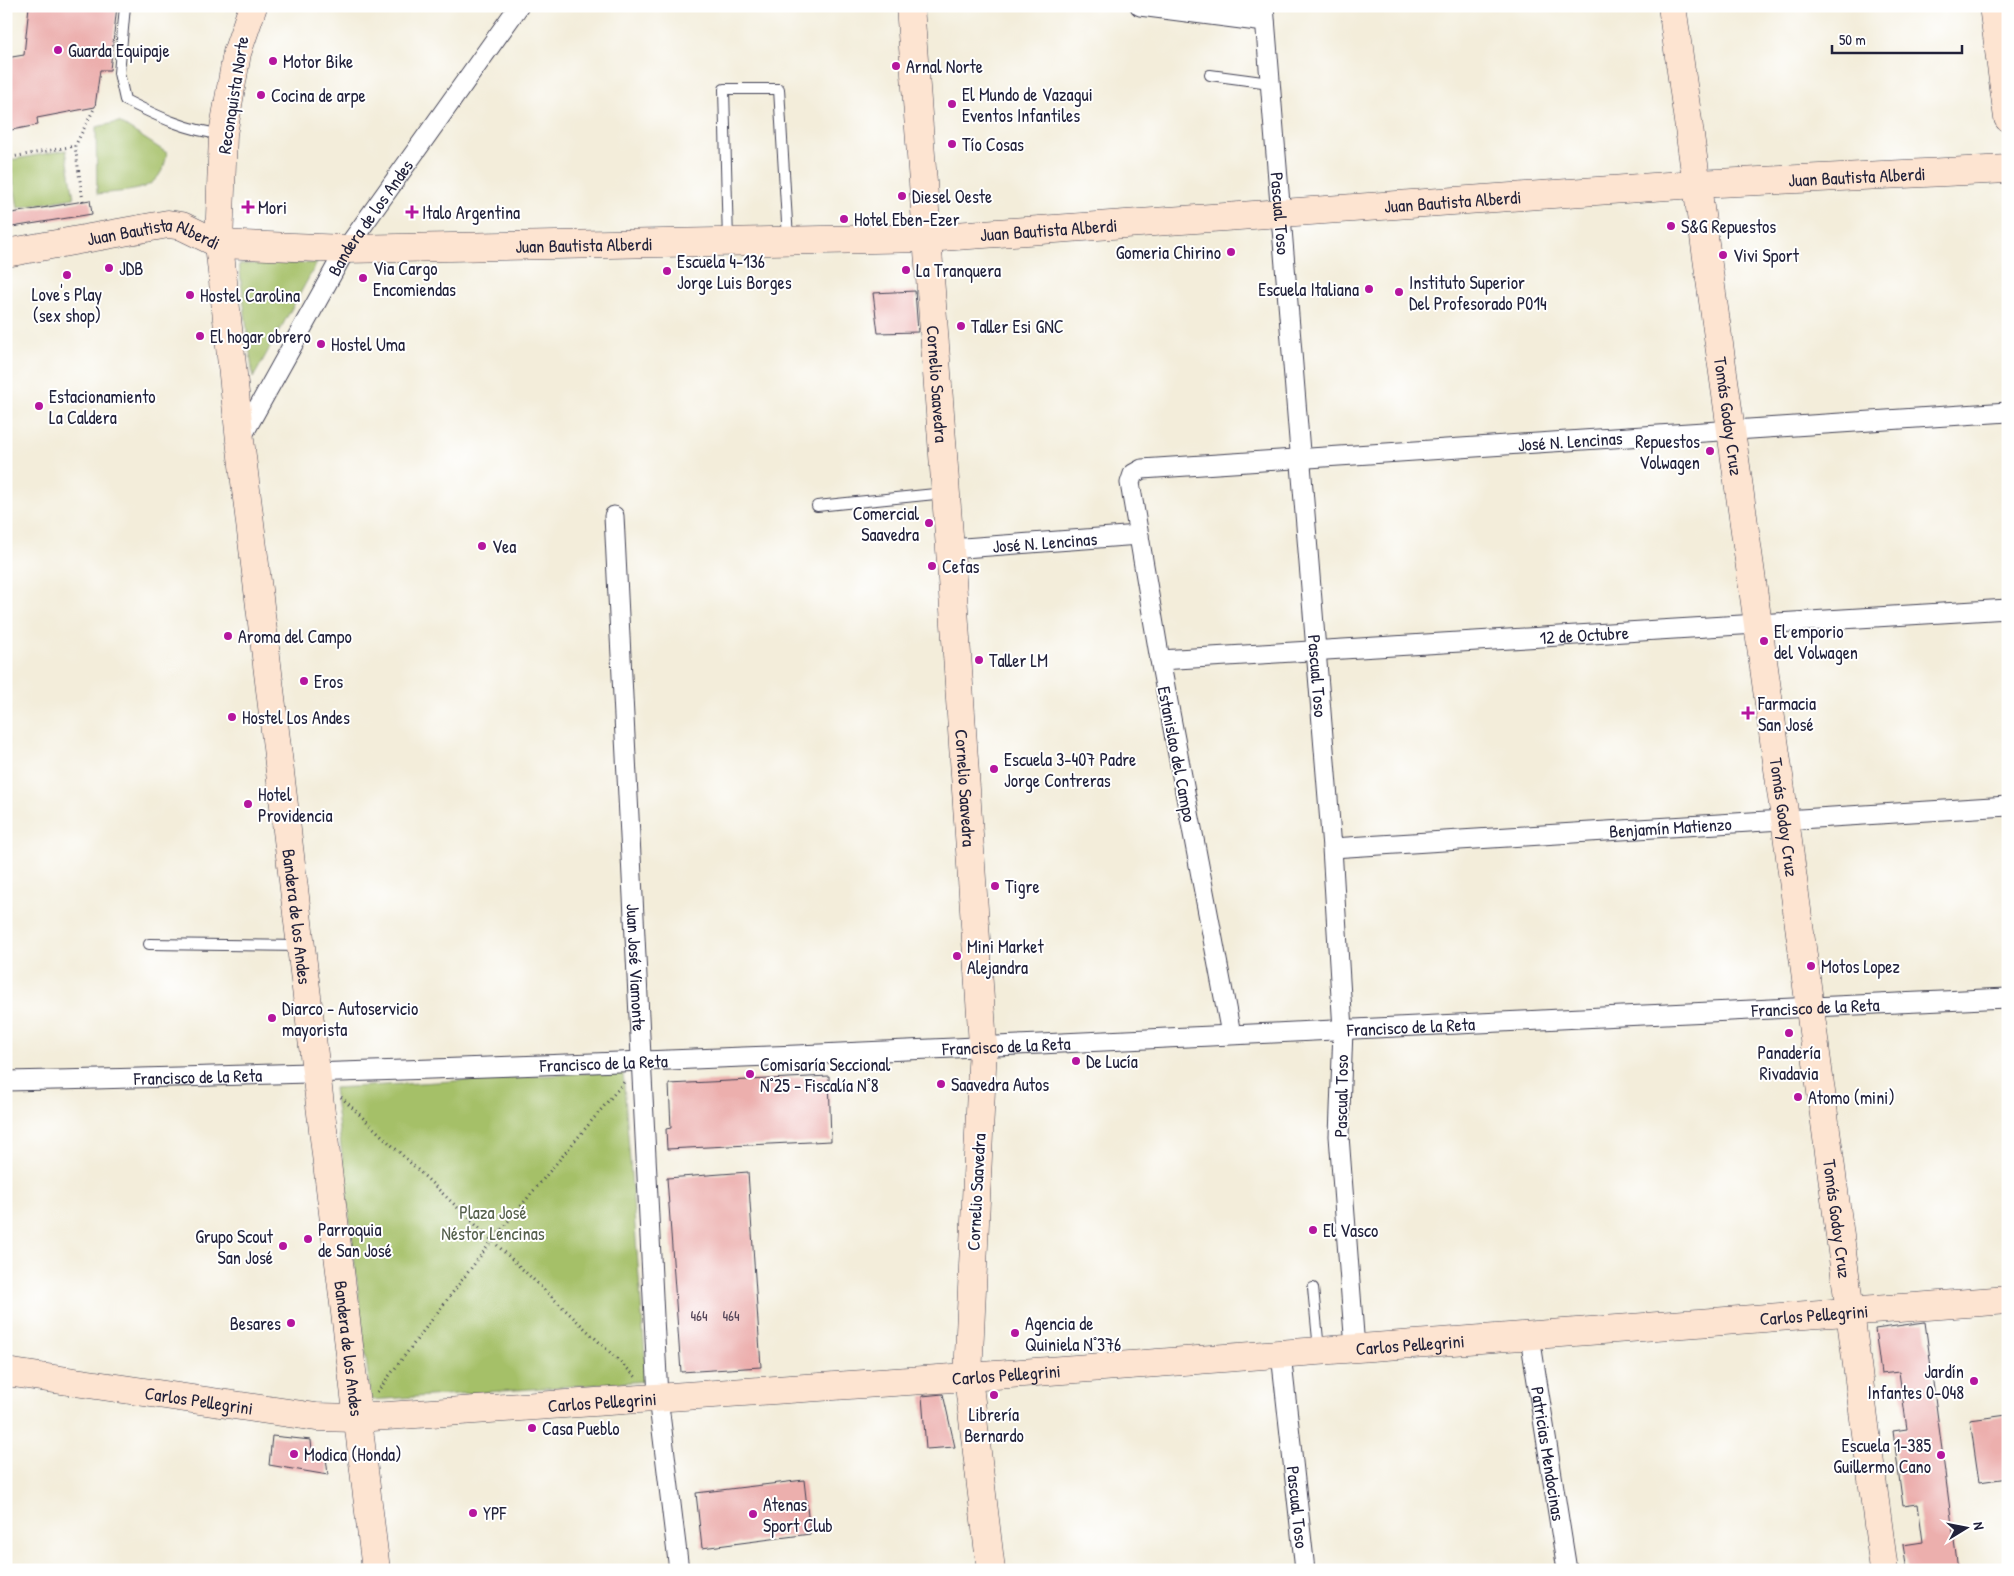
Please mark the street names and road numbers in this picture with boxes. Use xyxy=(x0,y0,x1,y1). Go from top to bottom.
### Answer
street label: Reconquista Norte xyxy=(211,34,255,156)
street label: Bandera de los Andes xyxy=(321,154,419,280)
street label: Juan Bautista Alberdi xyxy=(1788,160,1926,192)
street label: Pascual Toso xyxy=(1265,171,1297,256)
street label: Juan Bautista Alberdi xyxy=(1383,184,1522,218)
street label: Juan Bautista Alberdi xyxy=(85,211,224,255)
street label: Juan Bautista Alberdi xyxy=(979,212,1118,247)
street label: Juan Bautista Alberdi xyxy=(515,231,653,258)
street label: Cornelio Saavedra xyxy=(921,324,955,443)
street label: Tomás Godoy Cruz xyxy=(1708,355,1750,477)
street label: José N. Lencinas xyxy=(1517,425,1623,457)
street label: José N. Lencinas xyxy=(991,526,1098,558)
street label: 12 de Octubre xyxy=(1539,619,1630,650)
street label: Pascual Toso xyxy=(1302,634,1334,718)
street label: Estanislao del Campo xyxy=(1152,684,1202,824)
street label: Cornelio Saavedra xyxy=(950,729,982,847)
street label: Tomás Godoy Cruz xyxy=(1764,756,1805,878)
street label: Benjamín Matienzo xyxy=(1608,811,1732,843)
street label: Bandera de los Andes xyxy=(277,847,318,986)
street label: Juan José Viamonte xyxy=(621,903,652,1032)
street label: Francisco de la Reta xyxy=(1750,991,1880,1022)
street label: Francisco de la Reta xyxy=(1345,1011,1476,1042)
street label: Francisco de la Reta xyxy=(941,1030,1071,1061)
street label: Francisco de la Reta xyxy=(538,1048,668,1078)
street label: Pascual Toso xyxy=(1328,1054,1354,1138)
street label: Francisco de la Reta xyxy=(133,1062,262,1091)
street label: Cornelio Saavedra xyxy=(960,1133,992,1251)
street label: Tomás Godoy Cruz xyxy=(1817,1158,1858,1280)
street label: Bandera de los Andes xyxy=(329,1279,370,1418)
street label: Carlos Pellegrini xyxy=(1759,1298,1869,1331)
street label: Carlos Pellegrini xyxy=(1355,1328,1465,1361)
street label: Carlos Pellegrini xyxy=(951,1358,1062,1391)
street label: Carlos Pellegrini xyxy=(143,1380,255,1420)
street label: Carlos Pellegrini xyxy=(547,1385,657,1418)
street label: Patricias Mendocinas xyxy=(1526,1385,1571,1523)
street label: Pascual Toso xyxy=(1281,1465,1315,1550)

